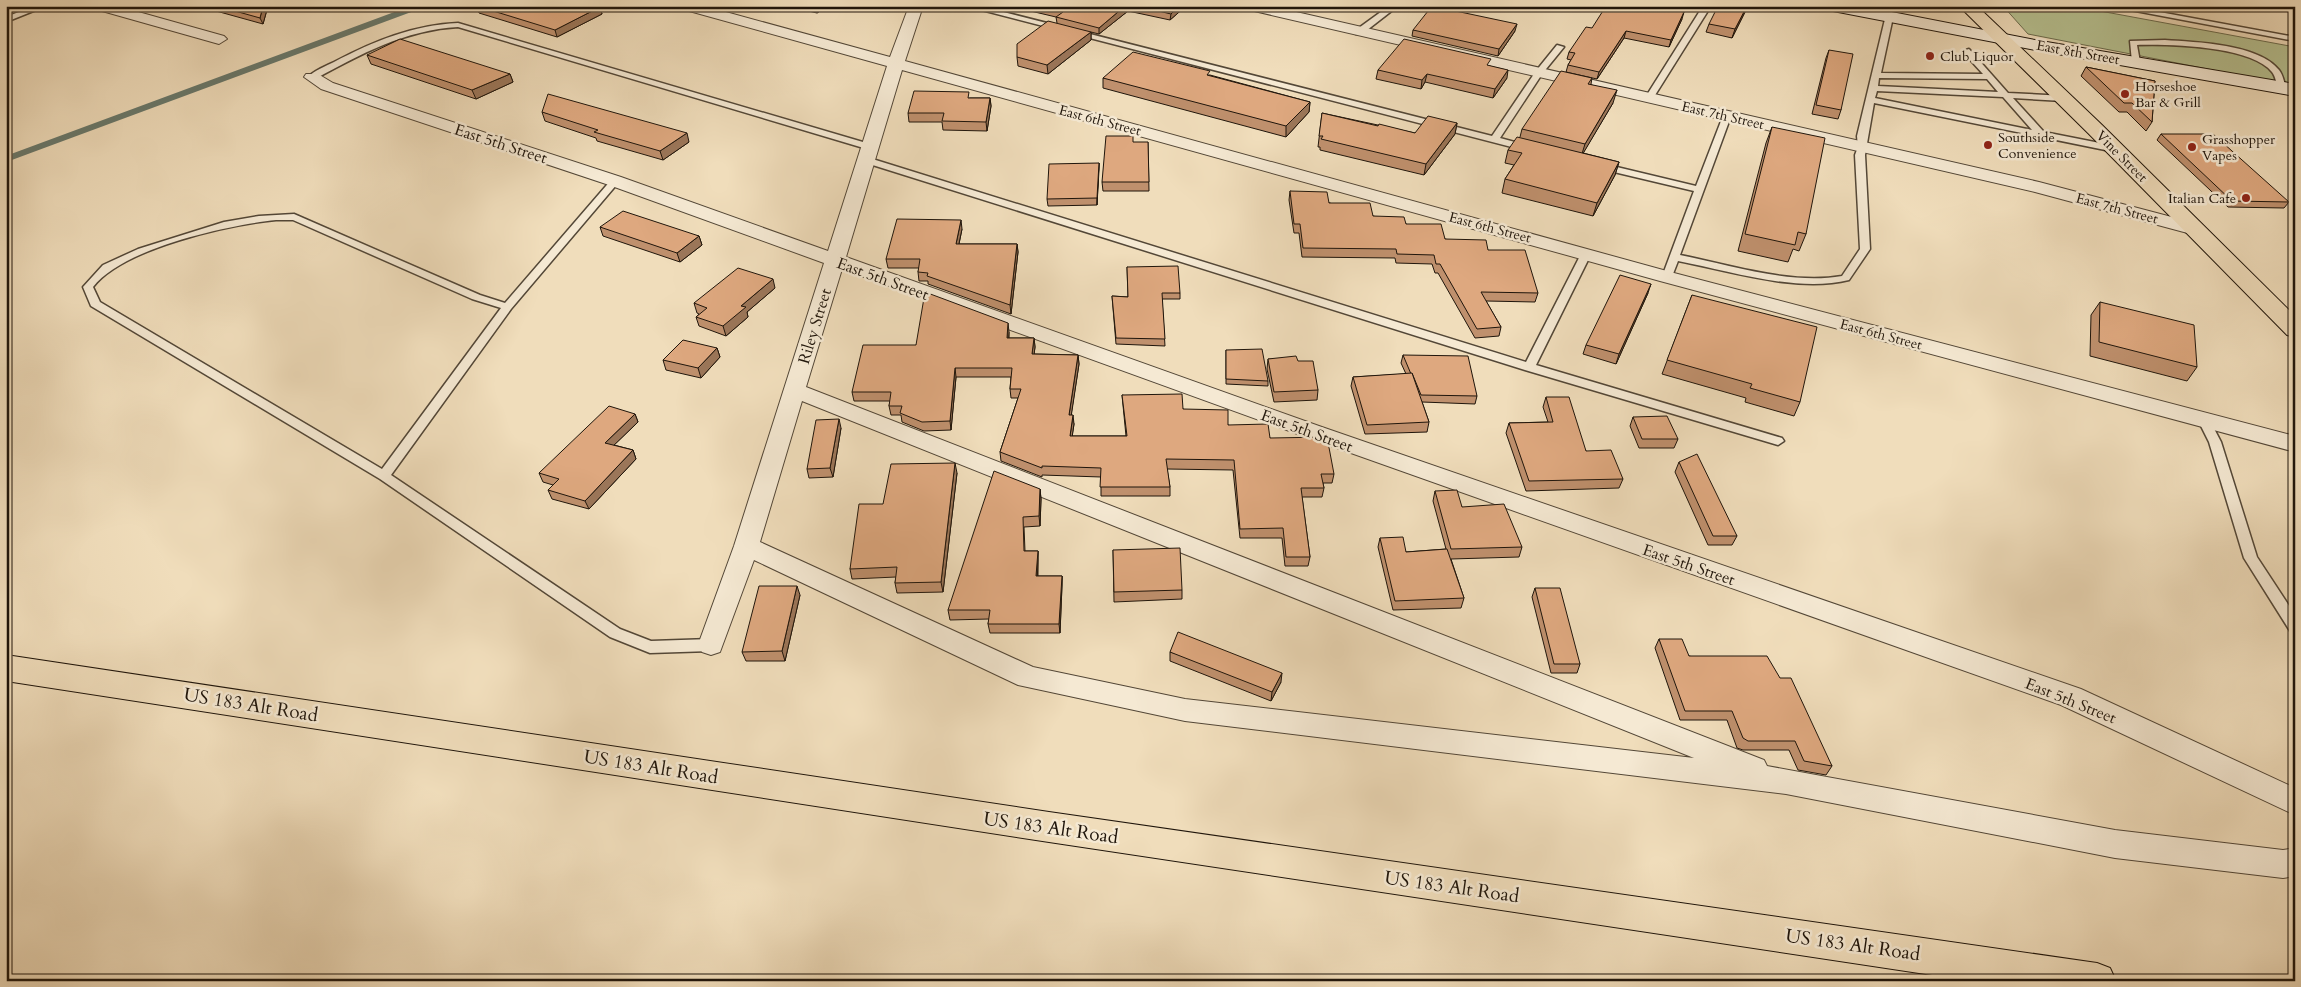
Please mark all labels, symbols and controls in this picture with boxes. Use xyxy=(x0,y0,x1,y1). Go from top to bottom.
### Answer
street label: East 8th Street xyxy=(2035,36,2122,69)
place label: Club Liquor xyxy=(1940,47,2014,66)
marker: Club Liquor xyxy=(1924,50,1936,62)
place label: Horseshoe Bar & Grill xyxy=(2135,77,2201,112)
marker: Horseshoe Bar & Grill xyxy=(2119,88,2131,100)
street label: East 7th Street xyxy=(1680,97,1767,134)
street label: East 6th Street xyxy=(1057,100,1144,141)
street label: East 5th Street xyxy=(451,119,550,169)
street label: Vine Street xyxy=(2092,126,2152,187)
place label: Southside Convenience xyxy=(1998,128,2077,163)
place label: Grasshopper Vapes xyxy=(2202,130,2276,165)
marker: Southside Convenience xyxy=(1982,139,1994,151)
marker: Grasshopper Vapes xyxy=(2186,141,2198,153)
street label: East 7th Street xyxy=(2074,188,2161,229)
place label: Italian Cafe xyxy=(2168,189,2236,208)
marker: Italian Cafe xyxy=(2240,192,2252,204)
street label: East 6th Street xyxy=(1447,207,1534,248)
street label: East 5th Street xyxy=(834,252,932,306)
street label: Riley Street xyxy=(793,286,837,367)
street label: East 6th Street xyxy=(1838,314,1925,355)
street label: East 5th Street xyxy=(1258,404,1356,458)
street label: East 5th Street xyxy=(1640,539,1738,591)
street label: East 5th Street xyxy=(2022,673,2119,729)
street label: US 183 Alt Road xyxy=(182,682,320,728)
street label: US 183 Alt Road xyxy=(582,744,720,790)
street label: US 183 Alt Road xyxy=(982,806,1120,850)
street label: US 183 Alt Road xyxy=(1383,865,1521,909)
street label: US 183 Alt Road xyxy=(1784,923,1922,967)

